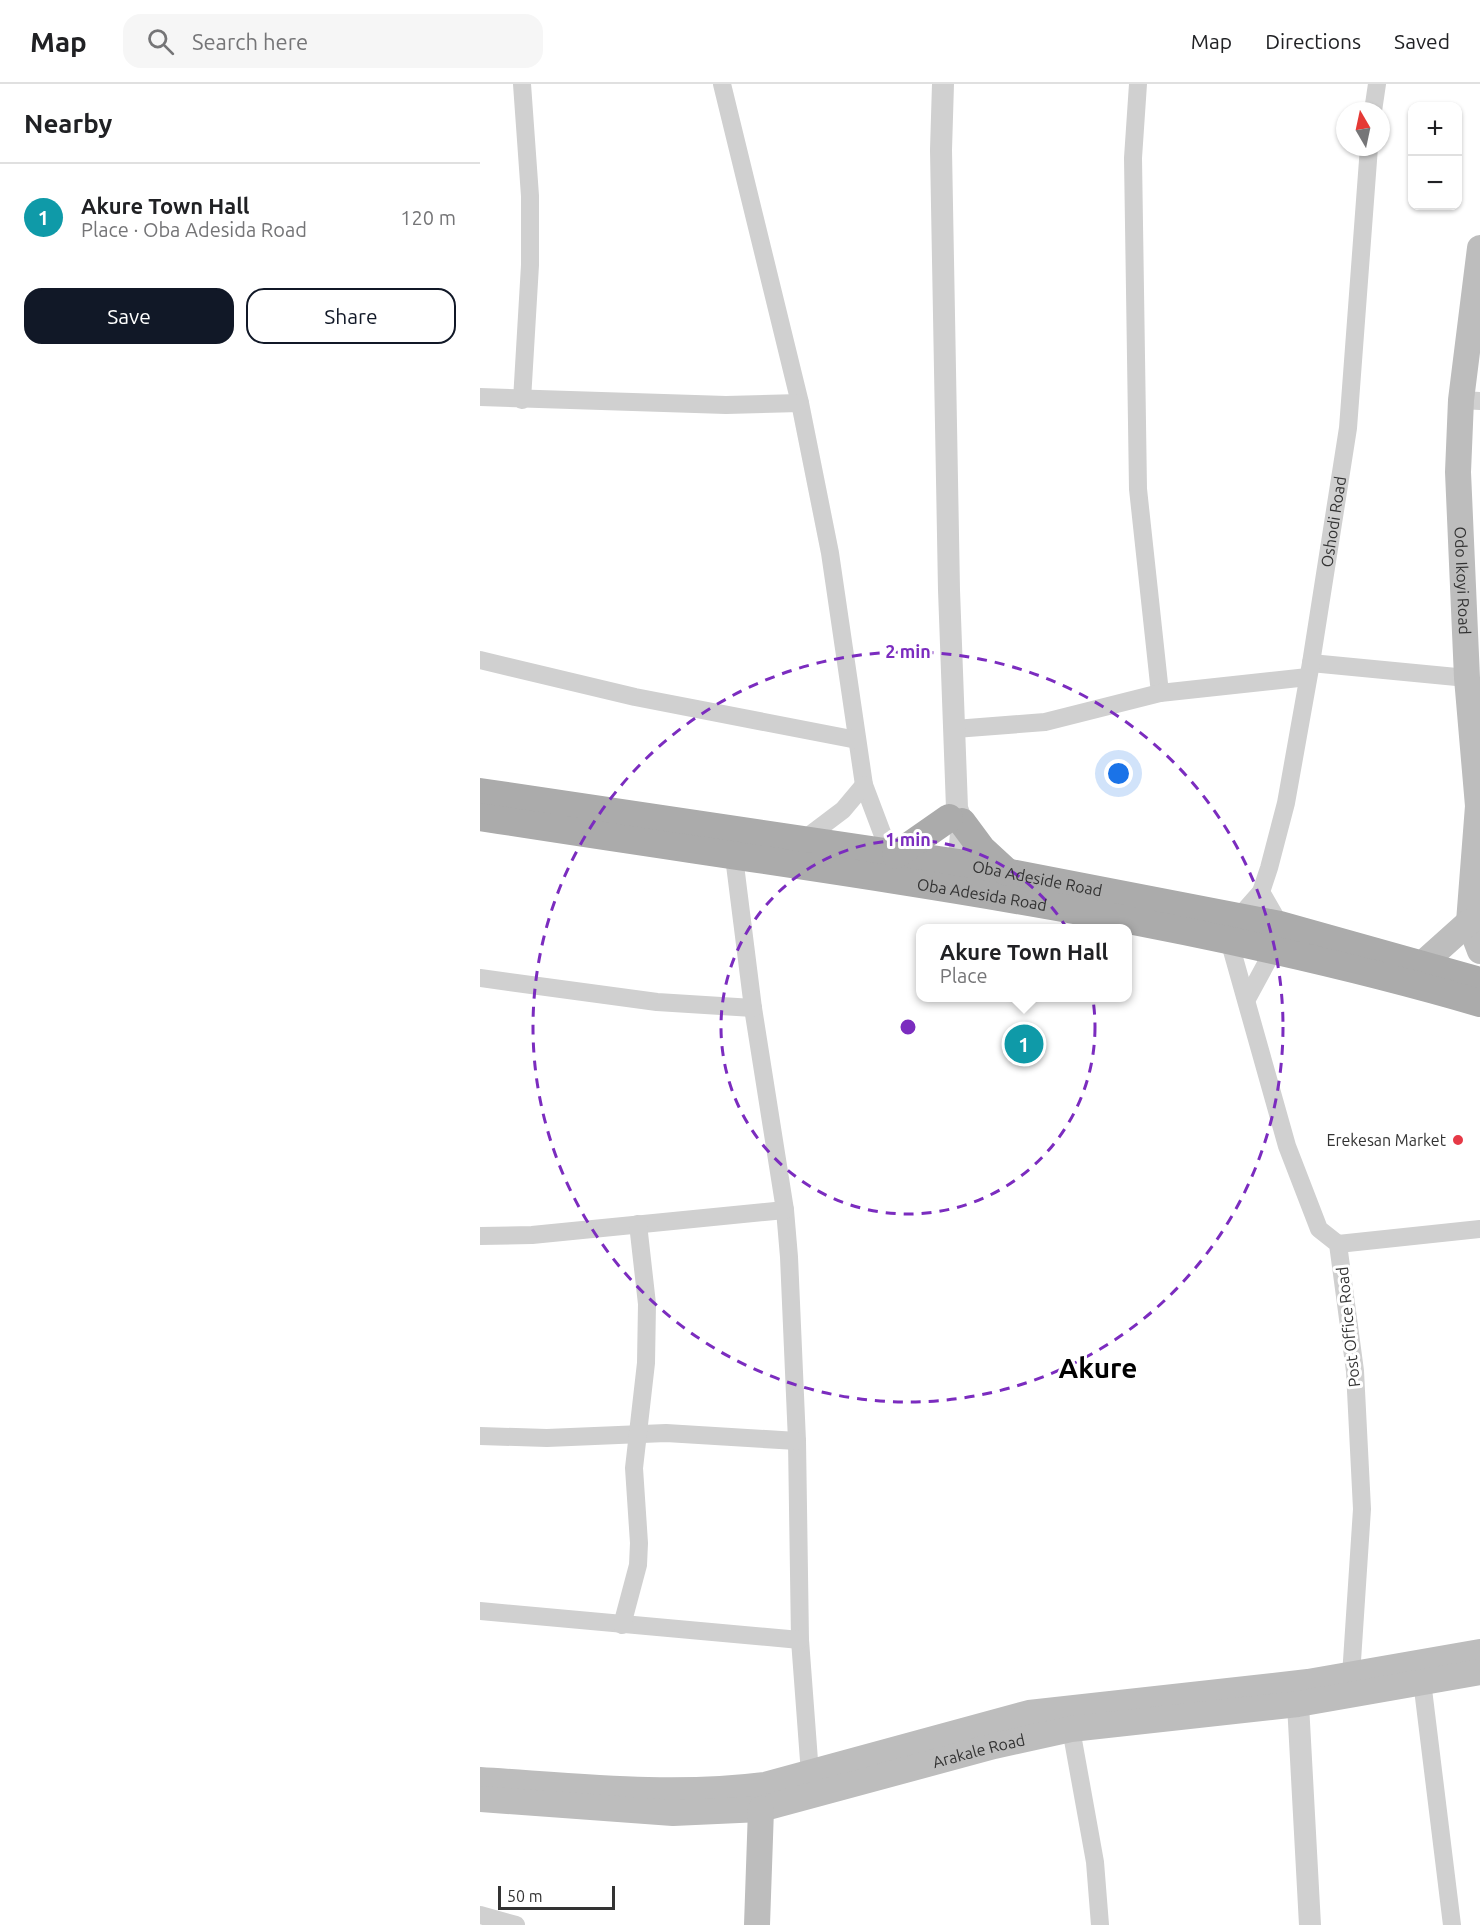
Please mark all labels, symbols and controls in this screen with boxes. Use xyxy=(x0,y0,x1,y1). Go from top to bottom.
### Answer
search box xyxy=(123,14,543,68)
icon: search xyxy=(144,25,177,58)
text: Map xyxy=(30,26,87,57)
text: Search here xyxy=(192,29,308,54)
text: Map xyxy=(1191,29,1232,53)
text: Directions xyxy=(1265,29,1361,53)
text: Saved xyxy=(1394,29,1450,53)
north arrow xyxy=(1336,102,1390,156)
map controls xyxy=(1408,102,1462,210)
button: + xyxy=(1408,102,1462,156)
text: Nearby xyxy=(24,109,112,138)
button: − xyxy=(1408,156,1462,210)
text: Akure Town Hall xyxy=(81,193,250,218)
text: 1 xyxy=(38,206,49,229)
text: 120 m xyxy=(400,206,456,229)
text: Place · Oba Adesida Road xyxy=(81,218,307,241)
button: Save xyxy=(24,288,234,344)
button: Share xyxy=(246,288,456,344)
street label: Oshodi Road xyxy=(1317,475,1349,568)
street label: Odo Ikoyi Road xyxy=(1451,526,1474,635)
text: 2 min xyxy=(885,641,931,661)
your location xyxy=(1104,759,1133,788)
text: 1 min xyxy=(885,829,931,849)
street label: Oba Adeside Road xyxy=(971,857,1104,899)
street label: Oba Adesida Road xyxy=(916,875,1048,914)
popup xyxy=(916,924,1132,1002)
text: Akure Town Hall xyxy=(940,939,1108,964)
text: Place xyxy=(940,964,988,987)
centre of rings xyxy=(898,1017,918,1037)
pin: 1 xyxy=(1004,1022,1044,1066)
place label: Erekesan Market xyxy=(1326,1131,1447,1149)
marker: Erekesan Market xyxy=(1451,1133,1465,1147)
street label: Post Office Road xyxy=(1333,1266,1363,1388)
district label: Akure xyxy=(1059,1352,1137,1383)
street label: Arakale Road xyxy=(931,1730,1027,1771)
scale bar xyxy=(498,1883,615,1910)
text: 50 m xyxy=(507,1887,543,1905)

